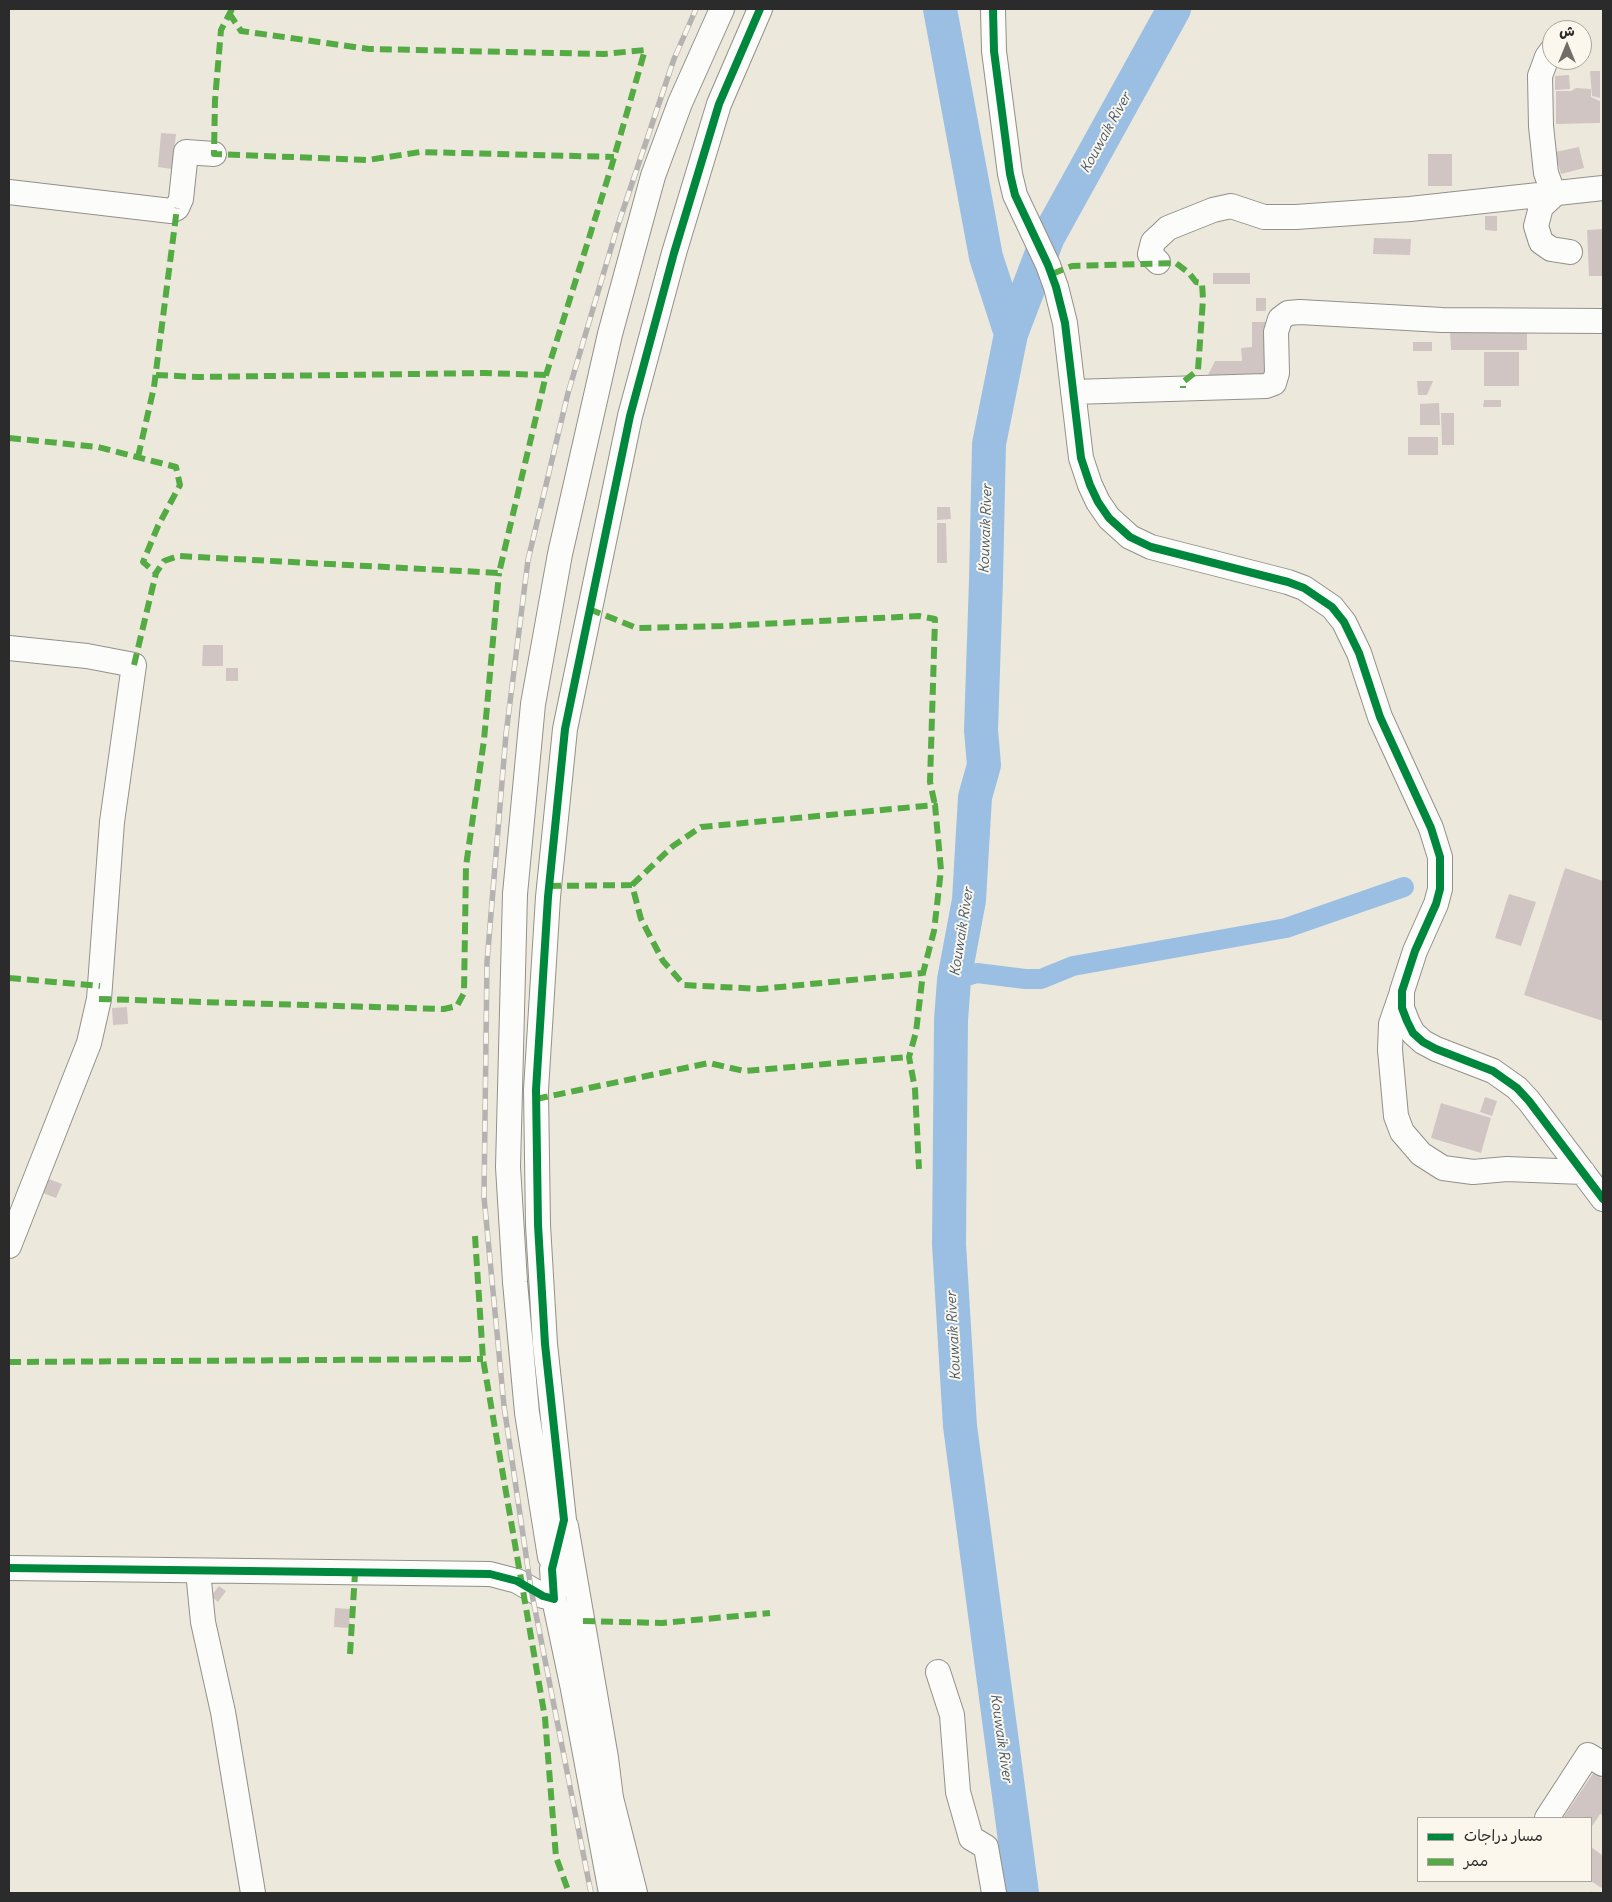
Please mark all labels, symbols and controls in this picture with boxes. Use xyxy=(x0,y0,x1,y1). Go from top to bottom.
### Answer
north arrow xyxy=(1542,20,1592,70)
text: ش xyxy=(1559,22,1575,40)
water label: Kouwaik River xyxy=(1077,90,1135,176)
water label: Kouwaik River xyxy=(976,484,996,574)
water label: Kouwaik River xyxy=(947,887,977,977)
water label: Kouwaik River xyxy=(943,1291,965,1381)
water label: Kouwaik River xyxy=(986,1693,1016,1783)
legend xyxy=(1417,1817,1592,1882)
text: مسار دراجات xyxy=(1464,1826,1543,1845)
text: ممر xyxy=(1464,1851,1488,1870)

